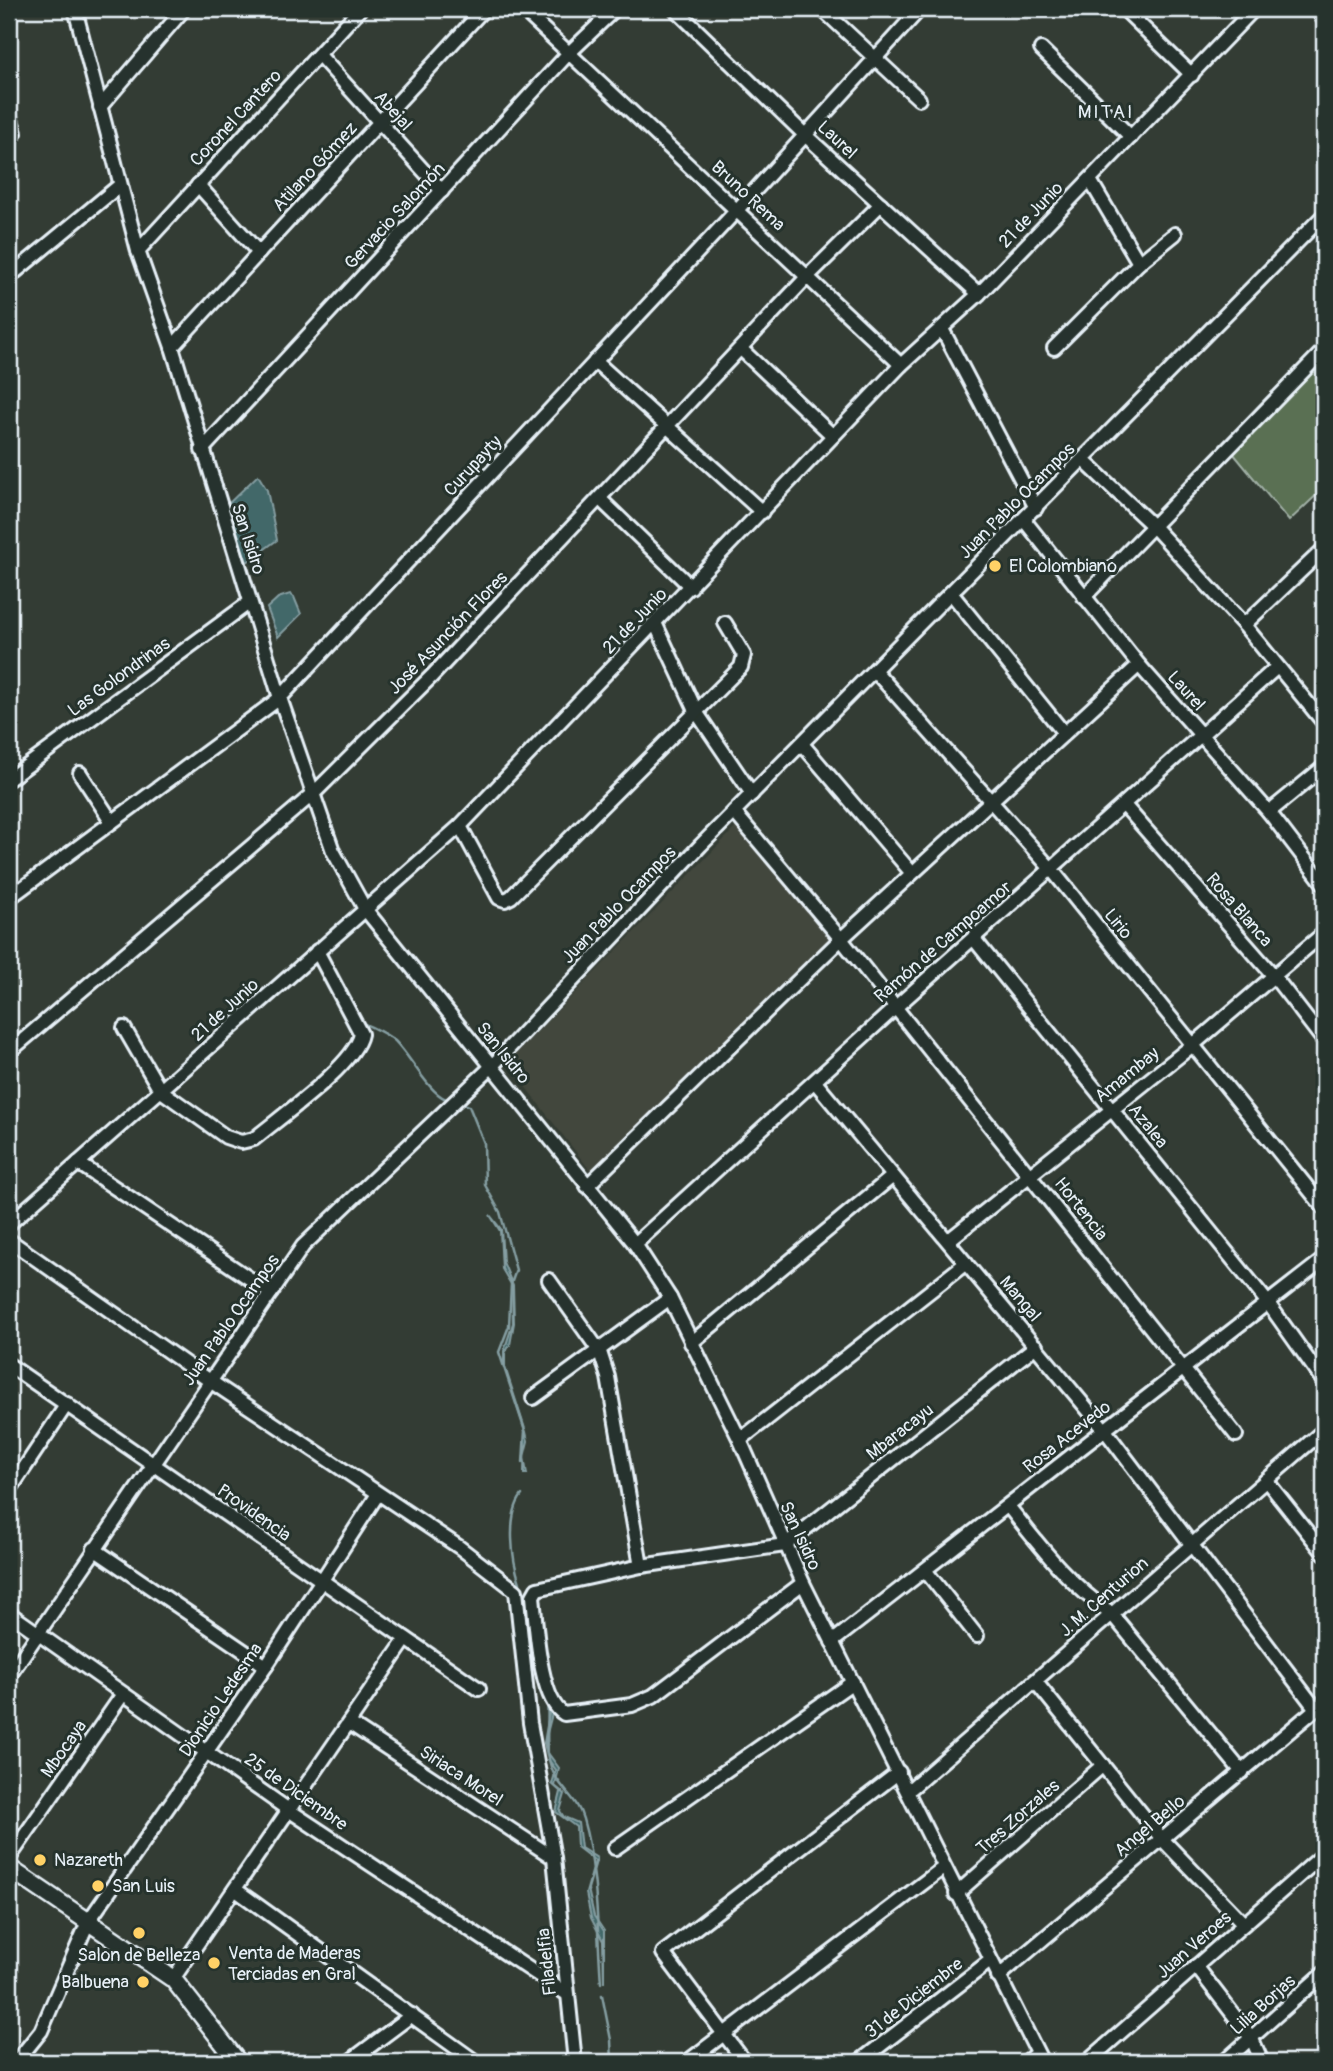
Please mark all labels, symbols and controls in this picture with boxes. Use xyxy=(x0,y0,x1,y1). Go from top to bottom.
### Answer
street label: Coronel Cantero xyxy=(185,64,287,171)
street label: Abejal xyxy=(369,86,417,136)
district label: MITAI xyxy=(1078,100,1134,124)
street label: Laurel xyxy=(812,116,862,164)
street label: Atilano Gómez xyxy=(268,117,362,217)
street label: Bruno Rema xyxy=(706,156,790,236)
street label: Gervacio Salomón xyxy=(340,158,450,274)
street label: 21 de Junio xyxy=(994,177,1069,253)
street label: Curupayty xyxy=(439,430,507,501)
street label: Juan Pablo Ocampos xyxy=(954,438,1080,564)
street label: San Isidro xyxy=(226,501,270,578)
place label: El Colombiano xyxy=(1009,555,1117,578)
marker: El Colombiano xyxy=(987,558,1003,574)
street label: José Asunción Flores xyxy=(383,567,513,699)
street label: 21 de Junio xyxy=(598,583,673,659)
street label: Las Golondrinas xyxy=(63,632,175,722)
street label: Laurel xyxy=(1162,666,1210,716)
street label: Juan Pablo Ocampos xyxy=(557,841,681,969)
street label: Rosa Blanca xyxy=(1201,868,1277,952)
street label: Ramón de Campoamor xyxy=(870,876,1017,1008)
street label: Lirio xyxy=(1099,904,1137,944)
street label: 21 de Junio xyxy=(186,973,264,1046)
street label: San Isidro xyxy=(471,1017,535,1089)
street label: Amambay xyxy=(1090,1042,1164,1108)
street label: Azalea xyxy=(1123,1099,1173,1153)
street label: Hortencia xyxy=(1049,1173,1113,1245)
street label: Juan Pablo Ocampos xyxy=(177,1250,285,1390)
street label: Mangal xyxy=(994,1271,1046,1327)
street label: Rosa Acevedo xyxy=(1018,1395,1116,1478)
street label: Mbaracayu xyxy=(862,1399,938,1465)
street label: Providencia xyxy=(213,1479,295,1547)
street label: San Isidro xyxy=(774,1498,826,1574)
street label: J. M. Centurion xyxy=(1055,1552,1153,1642)
street label: Dionicio Ledesma xyxy=(174,1639,268,1761)
street label: Mbocaya xyxy=(36,1716,92,1782)
street label: Siriaca Morel xyxy=(415,1740,507,1812)
street label: 25 de Diciembre xyxy=(240,1748,352,1836)
street label: Tres Zorzales xyxy=(972,1775,1064,1859)
street label: Angel Bello xyxy=(1110,1790,1190,1862)
place label: Nazareth xyxy=(54,1849,123,1872)
marker: Nazareth xyxy=(32,1852,48,1868)
place label: San Luis xyxy=(112,1875,175,1898)
marker: San Luis xyxy=(90,1878,106,1894)
street label: Juan Veroes xyxy=(1152,1906,1236,1984)
marker: Salon de Belleza xyxy=(131,1925,147,1941)
street label: Filadelfia xyxy=(532,1927,562,1997)
place label: Venta de Maderas Terciadas en Gral xyxy=(228,1942,361,1986)
place label: Salon de Belleza xyxy=(78,1944,200,1967)
street label: 31 de Diciembre xyxy=(860,1953,968,2043)
marker: Venta de Maderas Terciadas en Gral xyxy=(206,1955,222,1971)
street label: Lilia Borjas xyxy=(1226,1970,1300,2040)
place label: Balbuena xyxy=(61,1971,129,1994)
marker: Balbuena xyxy=(135,1974,151,1990)

